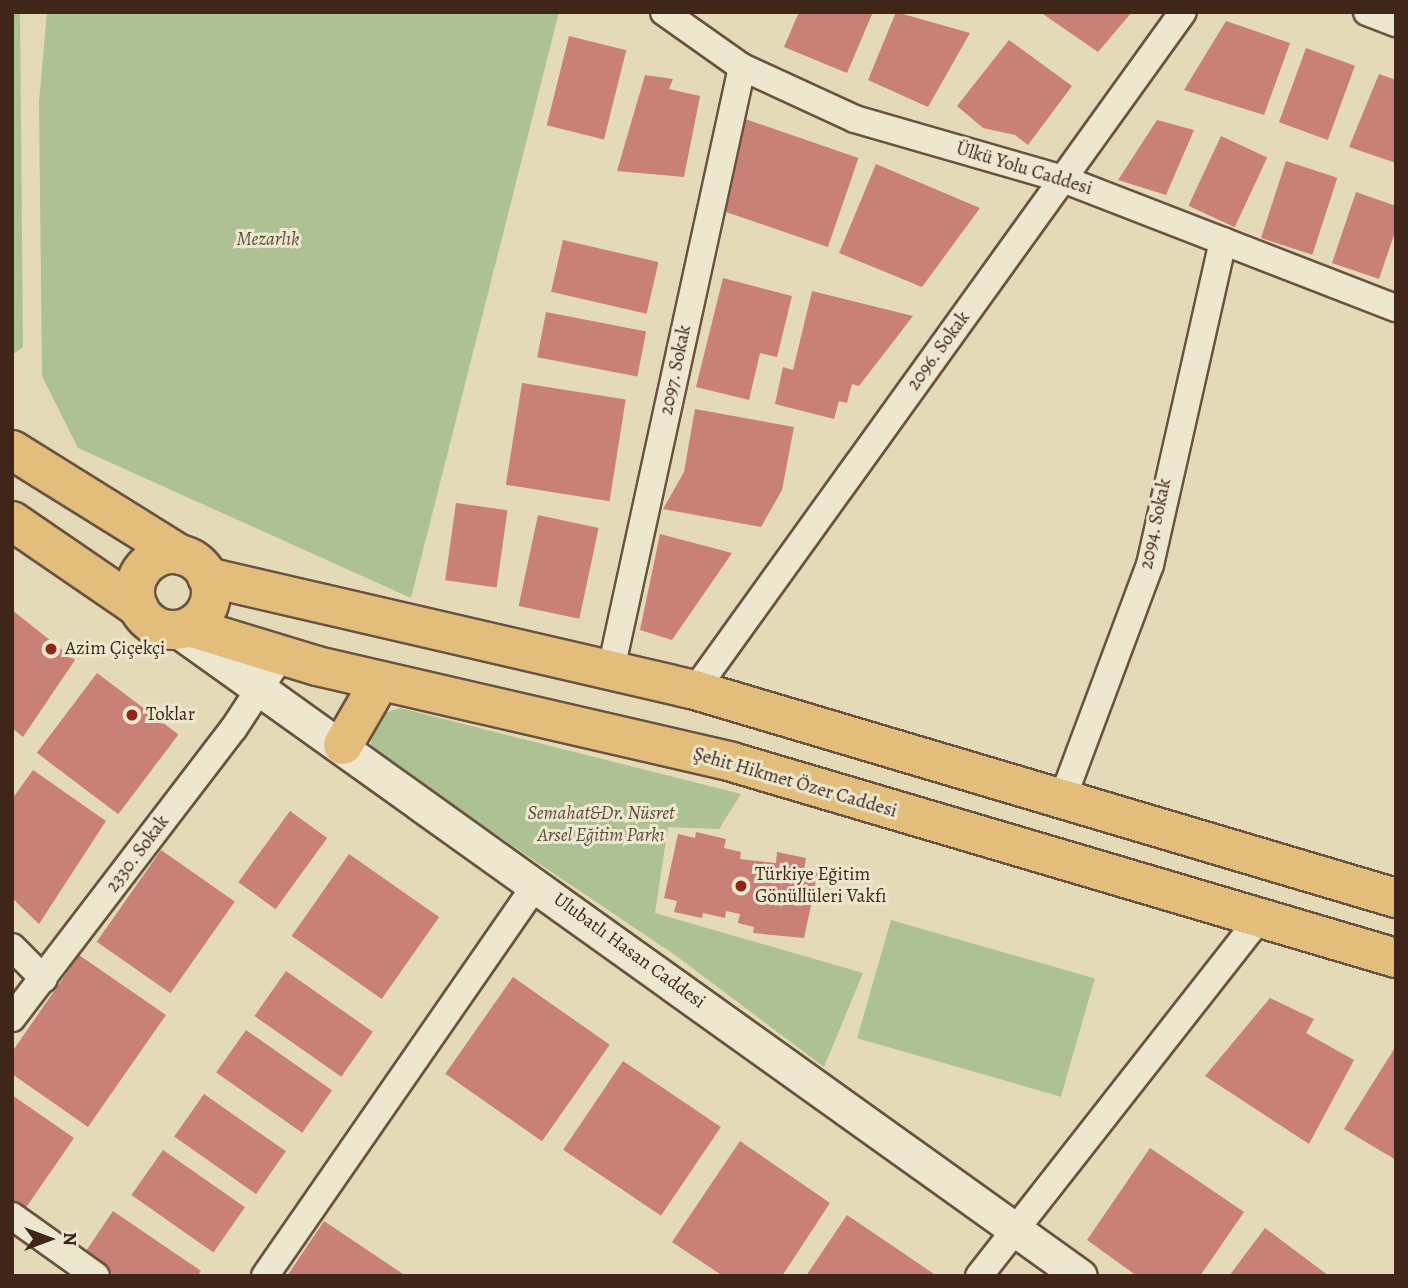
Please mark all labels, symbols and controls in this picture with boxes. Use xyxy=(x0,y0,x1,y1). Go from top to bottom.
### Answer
street label: Ülkü Yolu Caddesi xyxy=(953,137,1095,201)
park label: Mezarlık xyxy=(236,229,300,251)
street label: 2096. Sokak xyxy=(903,307,975,395)
street label: 2097. Sokak xyxy=(655,323,697,417)
street label: 2094. Sokak xyxy=(1135,476,1177,572)
place label: Azim Çiçekçi xyxy=(65,638,165,660)
marker: Azim Çiçekçi xyxy=(43,641,59,657)
place label: Toklar xyxy=(146,704,195,726)
marker: Toklar xyxy=(124,707,140,723)
street label: Şehit Hikmet Özer Caddesi xyxy=(690,743,900,823)
park label: Semahat&Dr. Nüsret Arsel Eğitim Parkı xyxy=(528,803,674,847)
street label: 2330. Sokak xyxy=(102,811,174,897)
place label: Türkiye Eğitim Gönüllüleri Vakfı xyxy=(755,864,887,908)
marker: Türkiye Eğitim Gönüllüleri Vakfı xyxy=(733,878,749,894)
street label: Ulubatlı Hasan Caddesi xyxy=(548,888,710,1014)
north arrow xyxy=(14,1204,84,1274)
text: N xyxy=(57,1232,83,1246)

